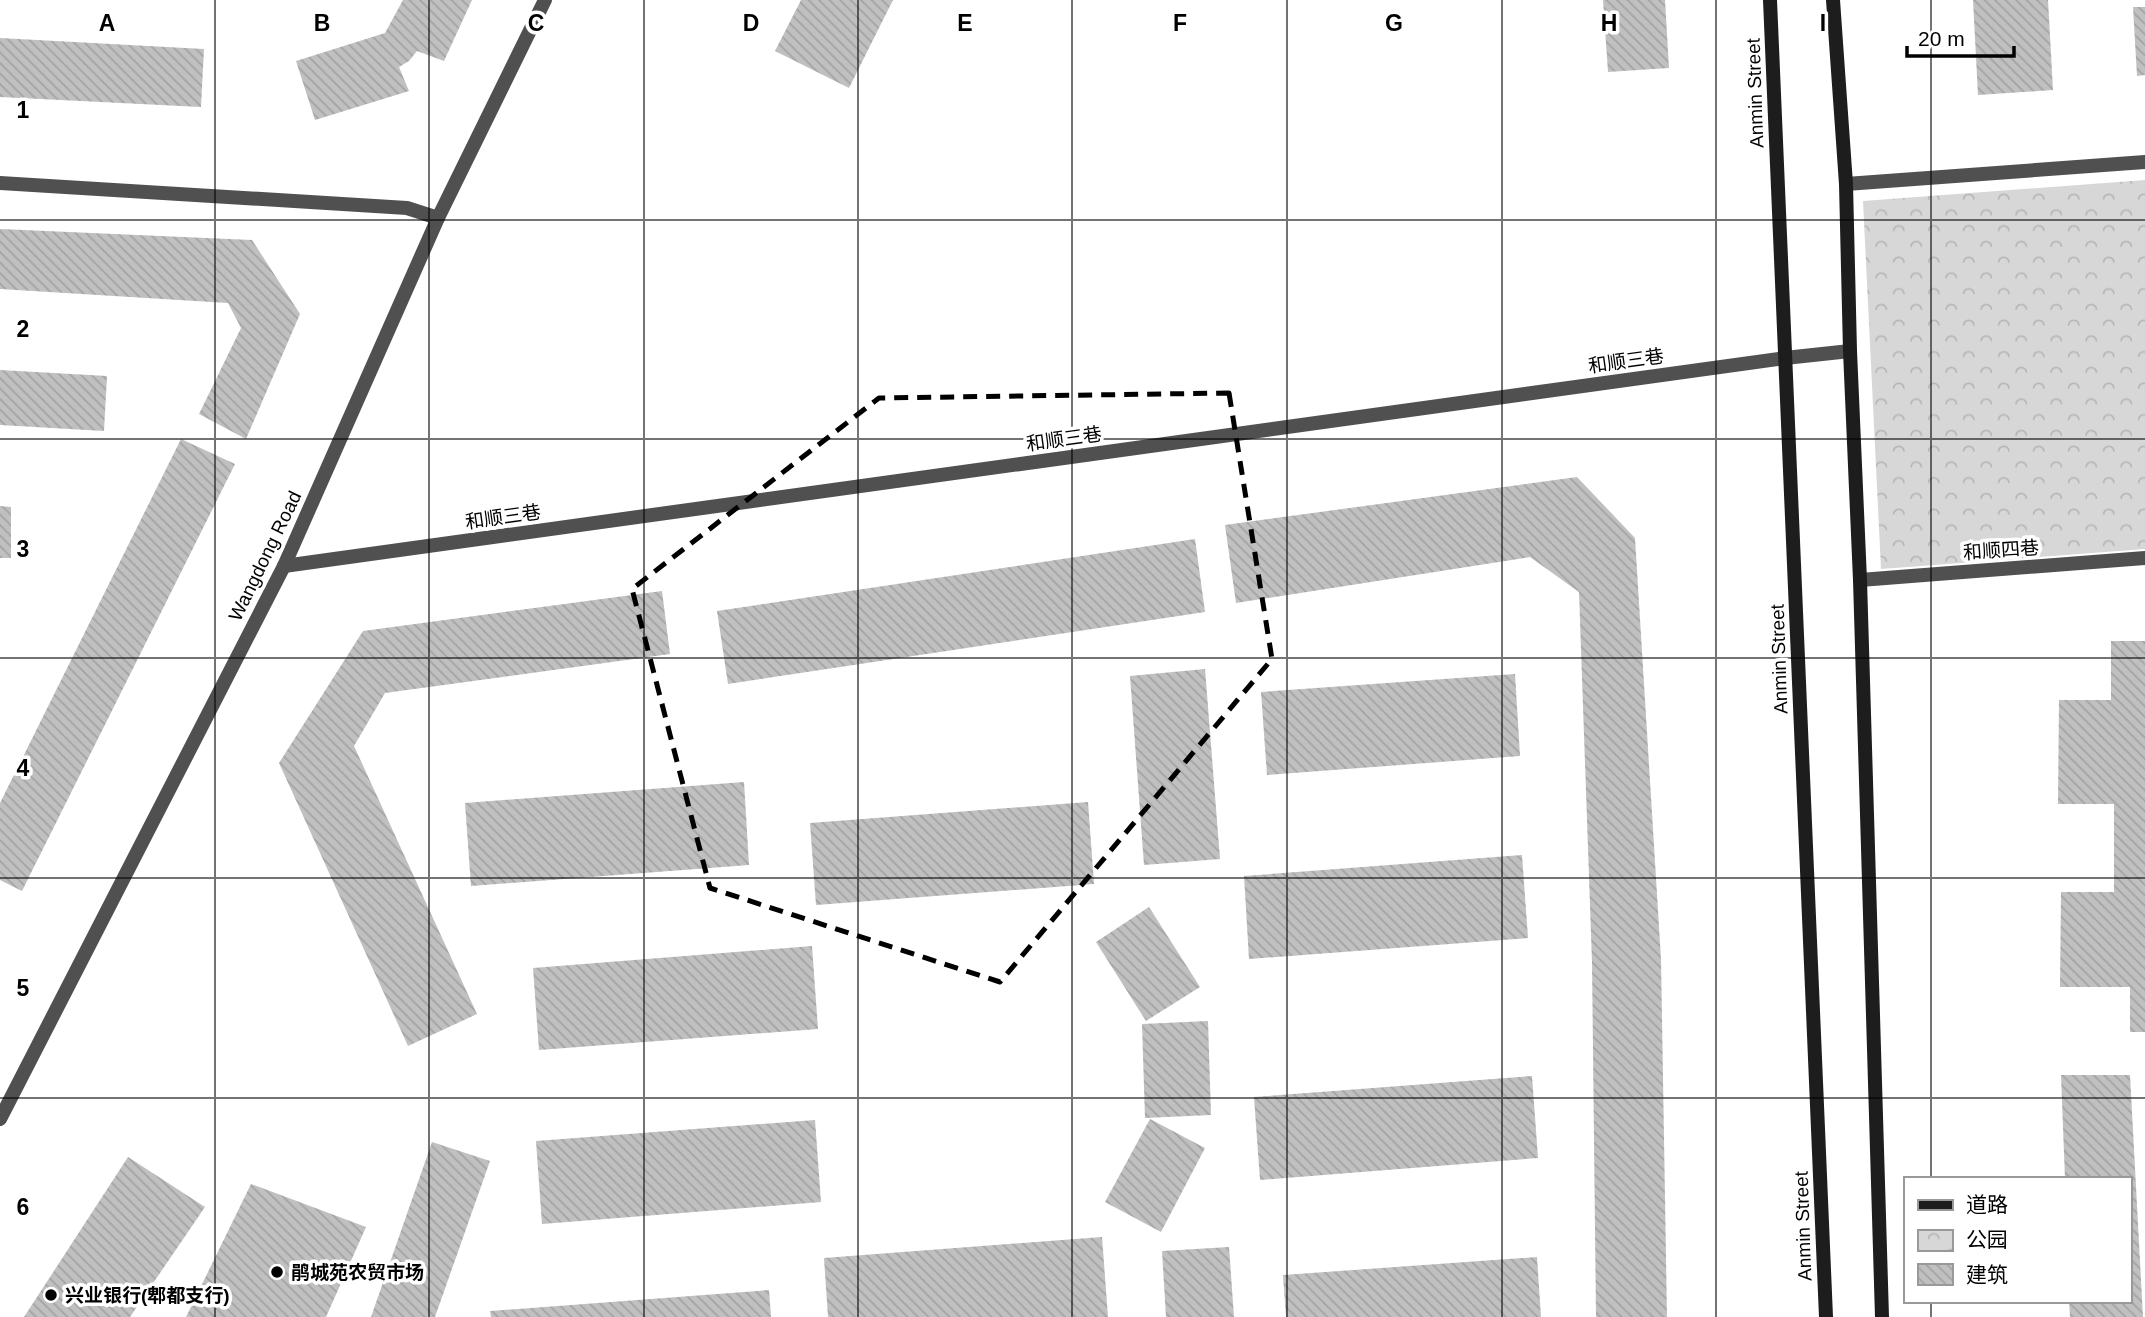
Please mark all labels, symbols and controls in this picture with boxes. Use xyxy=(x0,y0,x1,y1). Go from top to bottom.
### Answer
text: A xyxy=(99,10,115,36)
text: B xyxy=(314,10,330,36)
text: C xyxy=(528,10,544,36)
text: D xyxy=(743,10,759,36)
text: E xyxy=(957,10,973,36)
text: F xyxy=(1173,10,1187,36)
text: G xyxy=(1385,10,1403,36)
text: H xyxy=(1601,10,1617,36)
text: I xyxy=(1820,10,1826,36)
scale bar xyxy=(1907,14,2014,58)
text: 20 m xyxy=(1918,27,1965,50)
street label: Anmin Street xyxy=(1743,37,1767,148)
text: 1 xyxy=(17,97,30,123)
text: 2 xyxy=(17,316,29,342)
street label: 和顺三巷 xyxy=(1587,345,1665,377)
street label: 和顺三巷 xyxy=(1025,423,1103,455)
street label: Wangdong Road xyxy=(224,488,306,624)
street label: 和顺三巷 xyxy=(464,501,542,533)
text: 3 xyxy=(17,536,29,562)
street label: 和顺四巷 xyxy=(1962,537,2040,563)
street label: Anmin Street xyxy=(1767,603,1791,714)
text: 4 xyxy=(17,755,30,781)
text: 5 xyxy=(17,975,30,1001)
street label: Anmin Street xyxy=(1791,1170,1815,1281)
legend xyxy=(1904,1177,2131,1303)
text: 道路 xyxy=(1966,1193,2008,1216)
text: 6 xyxy=(17,1194,29,1220)
text: 公园 xyxy=(1966,1228,2008,1251)
place label: 鹃城苑农贸市场 xyxy=(291,1262,424,1283)
text: 建筑 xyxy=(1966,1263,2008,1286)
marker: 鹃城苑农贸市场 xyxy=(269,1264,285,1280)
place label: 兴业银行(郫都支行) xyxy=(65,1285,230,1306)
marker: 兴业银行(郫都支行) xyxy=(43,1287,59,1303)

